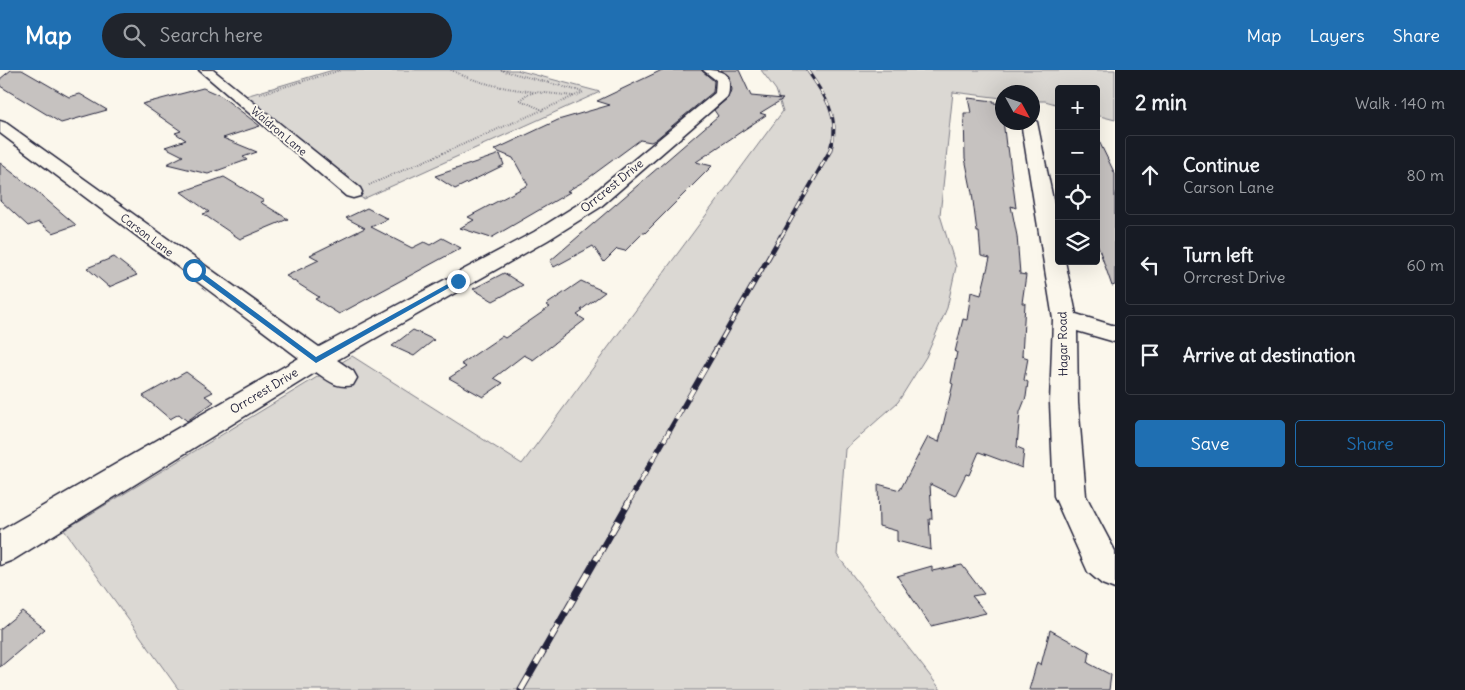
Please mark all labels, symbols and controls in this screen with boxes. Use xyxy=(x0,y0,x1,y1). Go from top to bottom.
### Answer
search box xyxy=(102,13,452,58)
text: Map xyxy=(25,20,72,50)
icon: search xyxy=(120,21,148,49)
text: Search here xyxy=(160,23,263,47)
text: Map xyxy=(1246,24,1281,47)
text: Layers xyxy=(1309,24,1365,47)
text: Share xyxy=(1393,24,1440,47)
north arrow xyxy=(995,85,1040,130)
map controls xyxy=(1055,85,1100,265)
button: + xyxy=(1055,85,1100,130)
text: 2 min xyxy=(1135,89,1187,116)
text: Walk · 140 m xyxy=(1355,93,1445,113)
street label: Waldron Lane xyxy=(248,103,310,159)
button: − xyxy=(1055,130,1100,175)
text: Continue xyxy=(1183,153,1260,177)
street label: Orrcrest Drive xyxy=(577,156,646,216)
icon: ahead xyxy=(1136,161,1164,189)
text: 80 m xyxy=(1406,165,1444,185)
button: locate xyxy=(1055,175,1100,220)
text: Carson Lane xyxy=(1183,177,1274,197)
street label: Carson Lane xyxy=(118,211,176,259)
button: layers xyxy=(1055,220,1100,265)
text: Turn left xyxy=(1183,243,1253,267)
icon: left xyxy=(1136,251,1164,279)
text: 60 m xyxy=(1406,255,1444,275)
route start xyxy=(183,259,206,282)
text: Orrcrest Drive xyxy=(1183,267,1285,287)
route end xyxy=(447,270,470,293)
street label: Hagar Road xyxy=(1054,311,1071,377)
icon: arrive xyxy=(1136,341,1164,369)
text: Arrive at destination xyxy=(1183,343,1356,367)
street label: Orrcrest Drive xyxy=(227,364,301,417)
button: Save xyxy=(1135,420,1285,467)
button: Share xyxy=(1295,420,1445,467)

